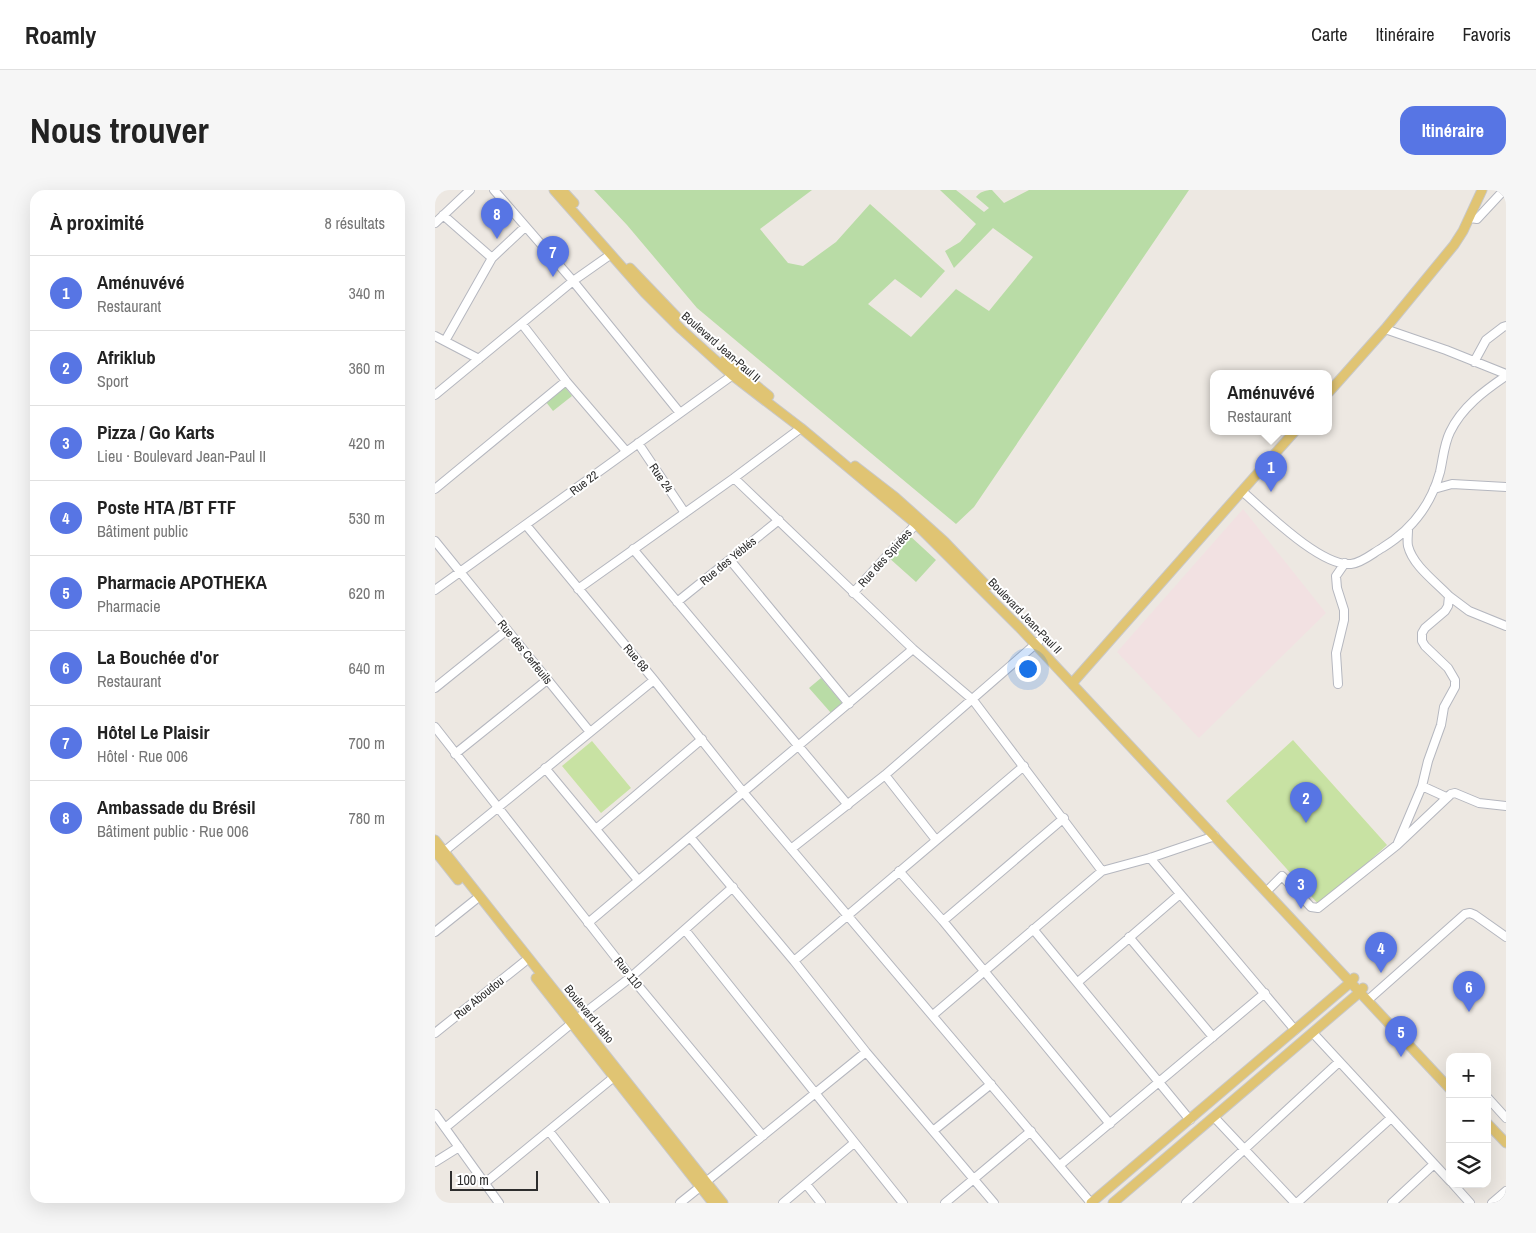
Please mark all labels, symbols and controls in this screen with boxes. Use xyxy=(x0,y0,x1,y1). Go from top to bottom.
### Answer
text: Roamly xyxy=(25,19,96,51)
text: Carte xyxy=(1311,22,1347,47)
text: Itinéraire xyxy=(1375,22,1435,47)
text: Favoris xyxy=(1463,22,1511,47)
button: Itinéraire xyxy=(1400,106,1506,155)
text: Nous trouver xyxy=(30,107,209,154)
pin: 8 xyxy=(481,198,513,239)
text: À proximité xyxy=(50,208,144,237)
text: 8 résultats xyxy=(324,212,385,234)
pin: 7 xyxy=(537,236,569,277)
text: Aménuvévé xyxy=(97,269,184,295)
text: 1 xyxy=(62,282,70,304)
text: 340 m xyxy=(349,282,385,304)
text: Restaurant xyxy=(97,295,161,317)
street label: Boulevard Jean-Paul II xyxy=(678,308,764,386)
text: Afriklub xyxy=(97,344,156,370)
text: 2 xyxy=(62,357,70,379)
text: 360 m xyxy=(349,357,385,379)
text: Sport xyxy=(97,370,128,392)
popup xyxy=(1210,370,1332,435)
text: Aménuvévé xyxy=(1227,379,1315,405)
text: Restaurant xyxy=(1227,405,1291,427)
text: Pizza / Go Karts xyxy=(97,419,215,445)
text: 3 xyxy=(62,432,70,454)
text: 420 m xyxy=(349,432,385,454)
text: Lieu · Boulevard Jean-Paul II xyxy=(97,445,266,467)
pin: 1 xyxy=(1255,451,1287,492)
street label: Rue 24 xyxy=(645,460,677,496)
street label: Rue 22 xyxy=(567,467,601,499)
text: Poste HTA /BT FTF xyxy=(97,494,236,520)
text: 4 xyxy=(62,507,70,529)
text: 530 m xyxy=(349,507,385,529)
text: Bâtiment public xyxy=(97,520,188,542)
street label: Rue des Spirées xyxy=(855,525,916,591)
street label: Rue des Yéblés xyxy=(696,533,760,589)
text: Pharmacie APOTHEKA xyxy=(97,569,267,595)
street label: Boulevard Jean-Paul II xyxy=(985,575,1065,657)
text: 5 xyxy=(62,582,70,604)
text: 620 m xyxy=(349,582,385,604)
text: Pharmacie xyxy=(97,595,160,617)
street label: Rue des Cerfeuils xyxy=(494,616,556,688)
street label: Rue 68 xyxy=(620,641,652,675)
text: La Bouchée d'or xyxy=(97,644,218,670)
your location xyxy=(1015,656,1041,682)
text: 6 xyxy=(62,657,70,679)
text: 640 m xyxy=(349,657,385,679)
text: Restaurant xyxy=(97,670,161,692)
text: Hôtel Le Plaisir xyxy=(97,719,210,745)
text: 7 xyxy=(62,732,70,754)
text: 700 m xyxy=(349,732,385,754)
text: Hôtel · Rue 006 xyxy=(97,745,188,767)
pin: 2 xyxy=(1290,782,1322,823)
text: Ambassade du Brésil xyxy=(97,794,255,820)
text: 8 xyxy=(62,807,70,829)
text: 780 m xyxy=(349,807,385,829)
text: Bâtiment public · Rue 006 xyxy=(97,820,249,842)
pin: 3 xyxy=(1285,868,1317,909)
pin: 4 xyxy=(1365,932,1397,973)
street label: Rue 110 xyxy=(610,954,646,992)
pin: 6 xyxy=(1453,971,1485,1012)
street label: Rue Aboudou xyxy=(451,973,507,1023)
street label: Boulevard Haho xyxy=(561,982,617,1046)
pin: 5 xyxy=(1385,1016,1417,1057)
map controls xyxy=(1446,1053,1491,1188)
button: + xyxy=(1446,1053,1491,1098)
button: − xyxy=(1446,1098,1491,1143)
button: layers xyxy=(1446,1143,1491,1188)
scale bar xyxy=(450,1168,537,1191)
text: 100 m xyxy=(457,1171,489,1189)

